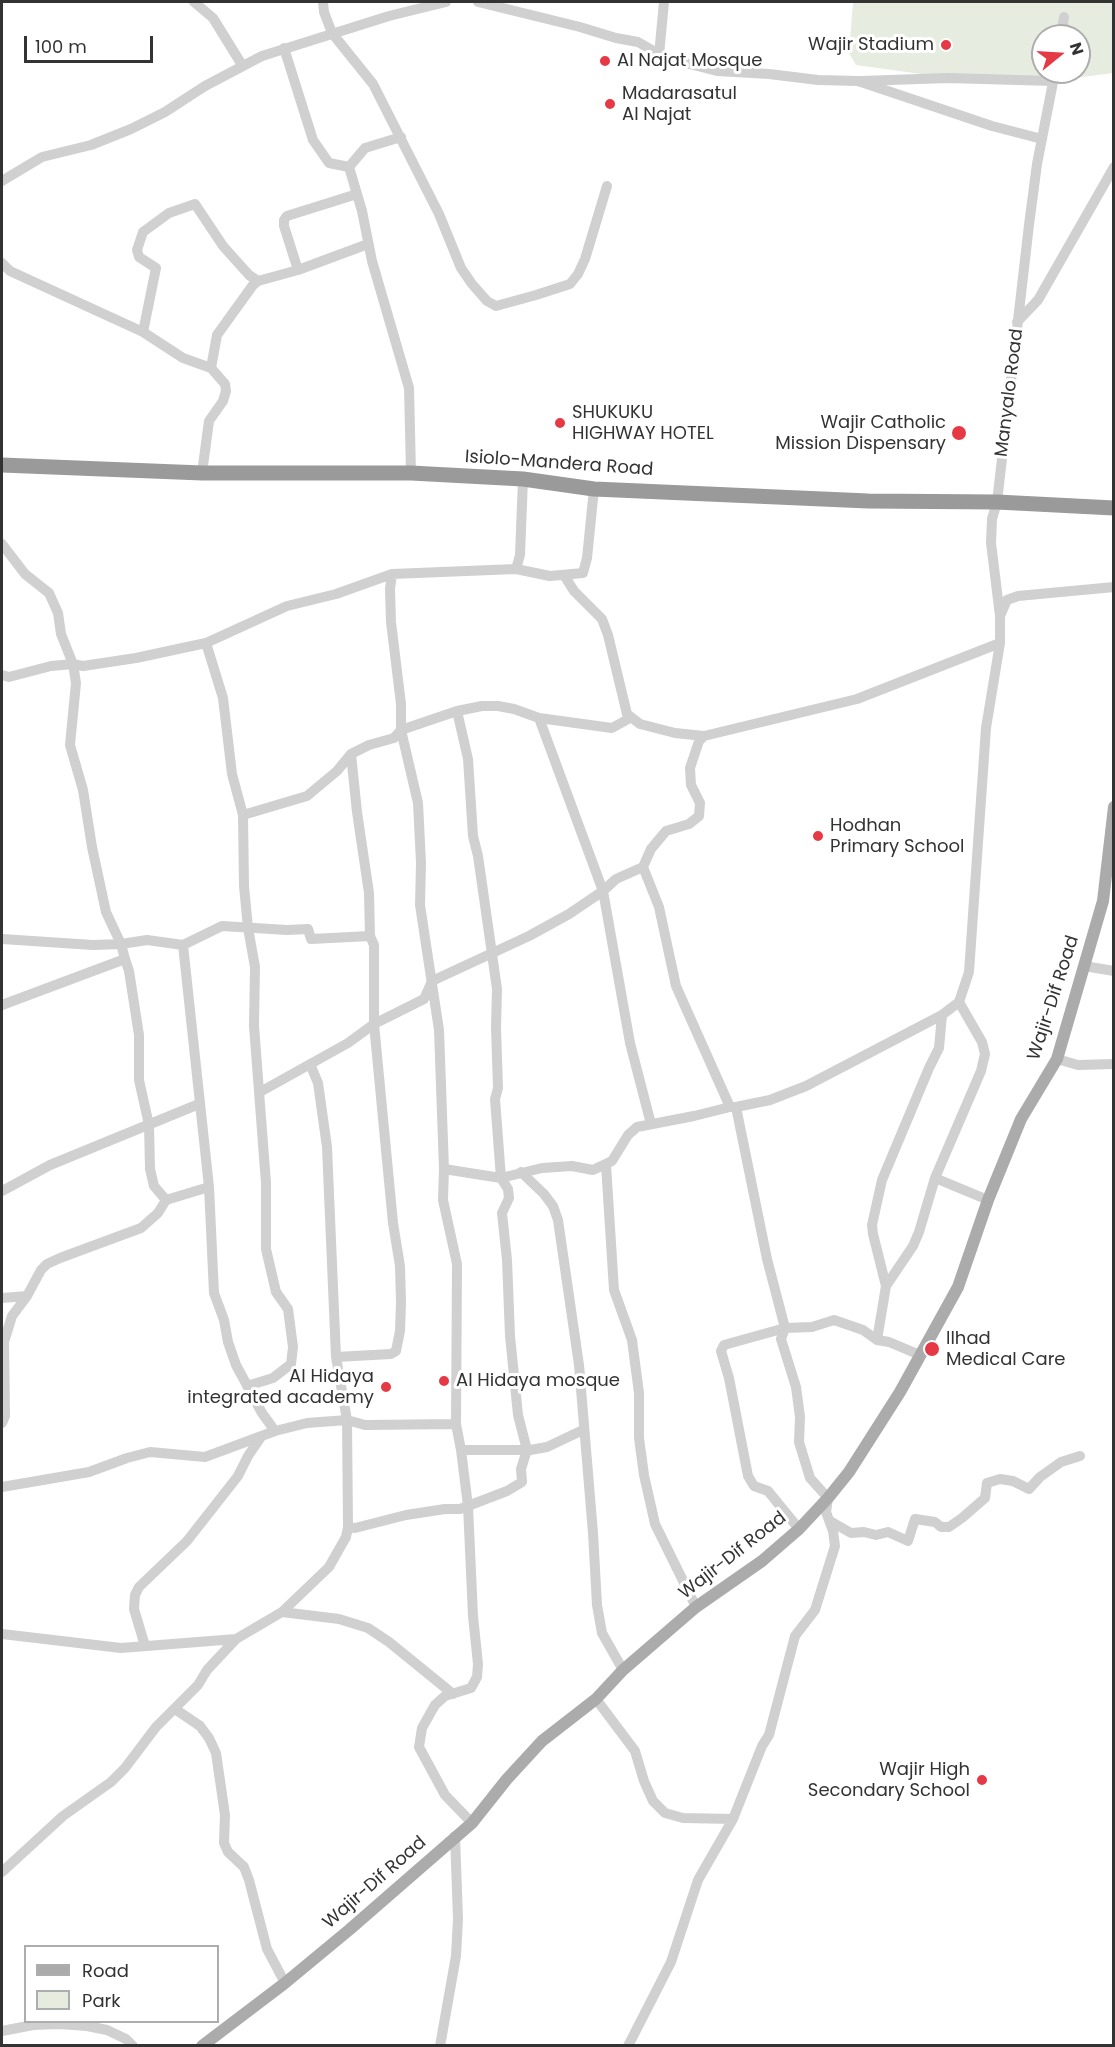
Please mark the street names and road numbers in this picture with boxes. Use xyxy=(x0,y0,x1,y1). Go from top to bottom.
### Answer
street label: Manyalo Road xyxy=(991,328,1029,458)
street label: Isiolo-Mandera Road xyxy=(464,447,654,481)
street label: Wajir-Dif Road xyxy=(1024,933,1084,1063)
street label: Wajir-Dif Road xyxy=(675,1507,791,1605)
street label: Wajir-Dif Road xyxy=(319,1832,431,1934)

